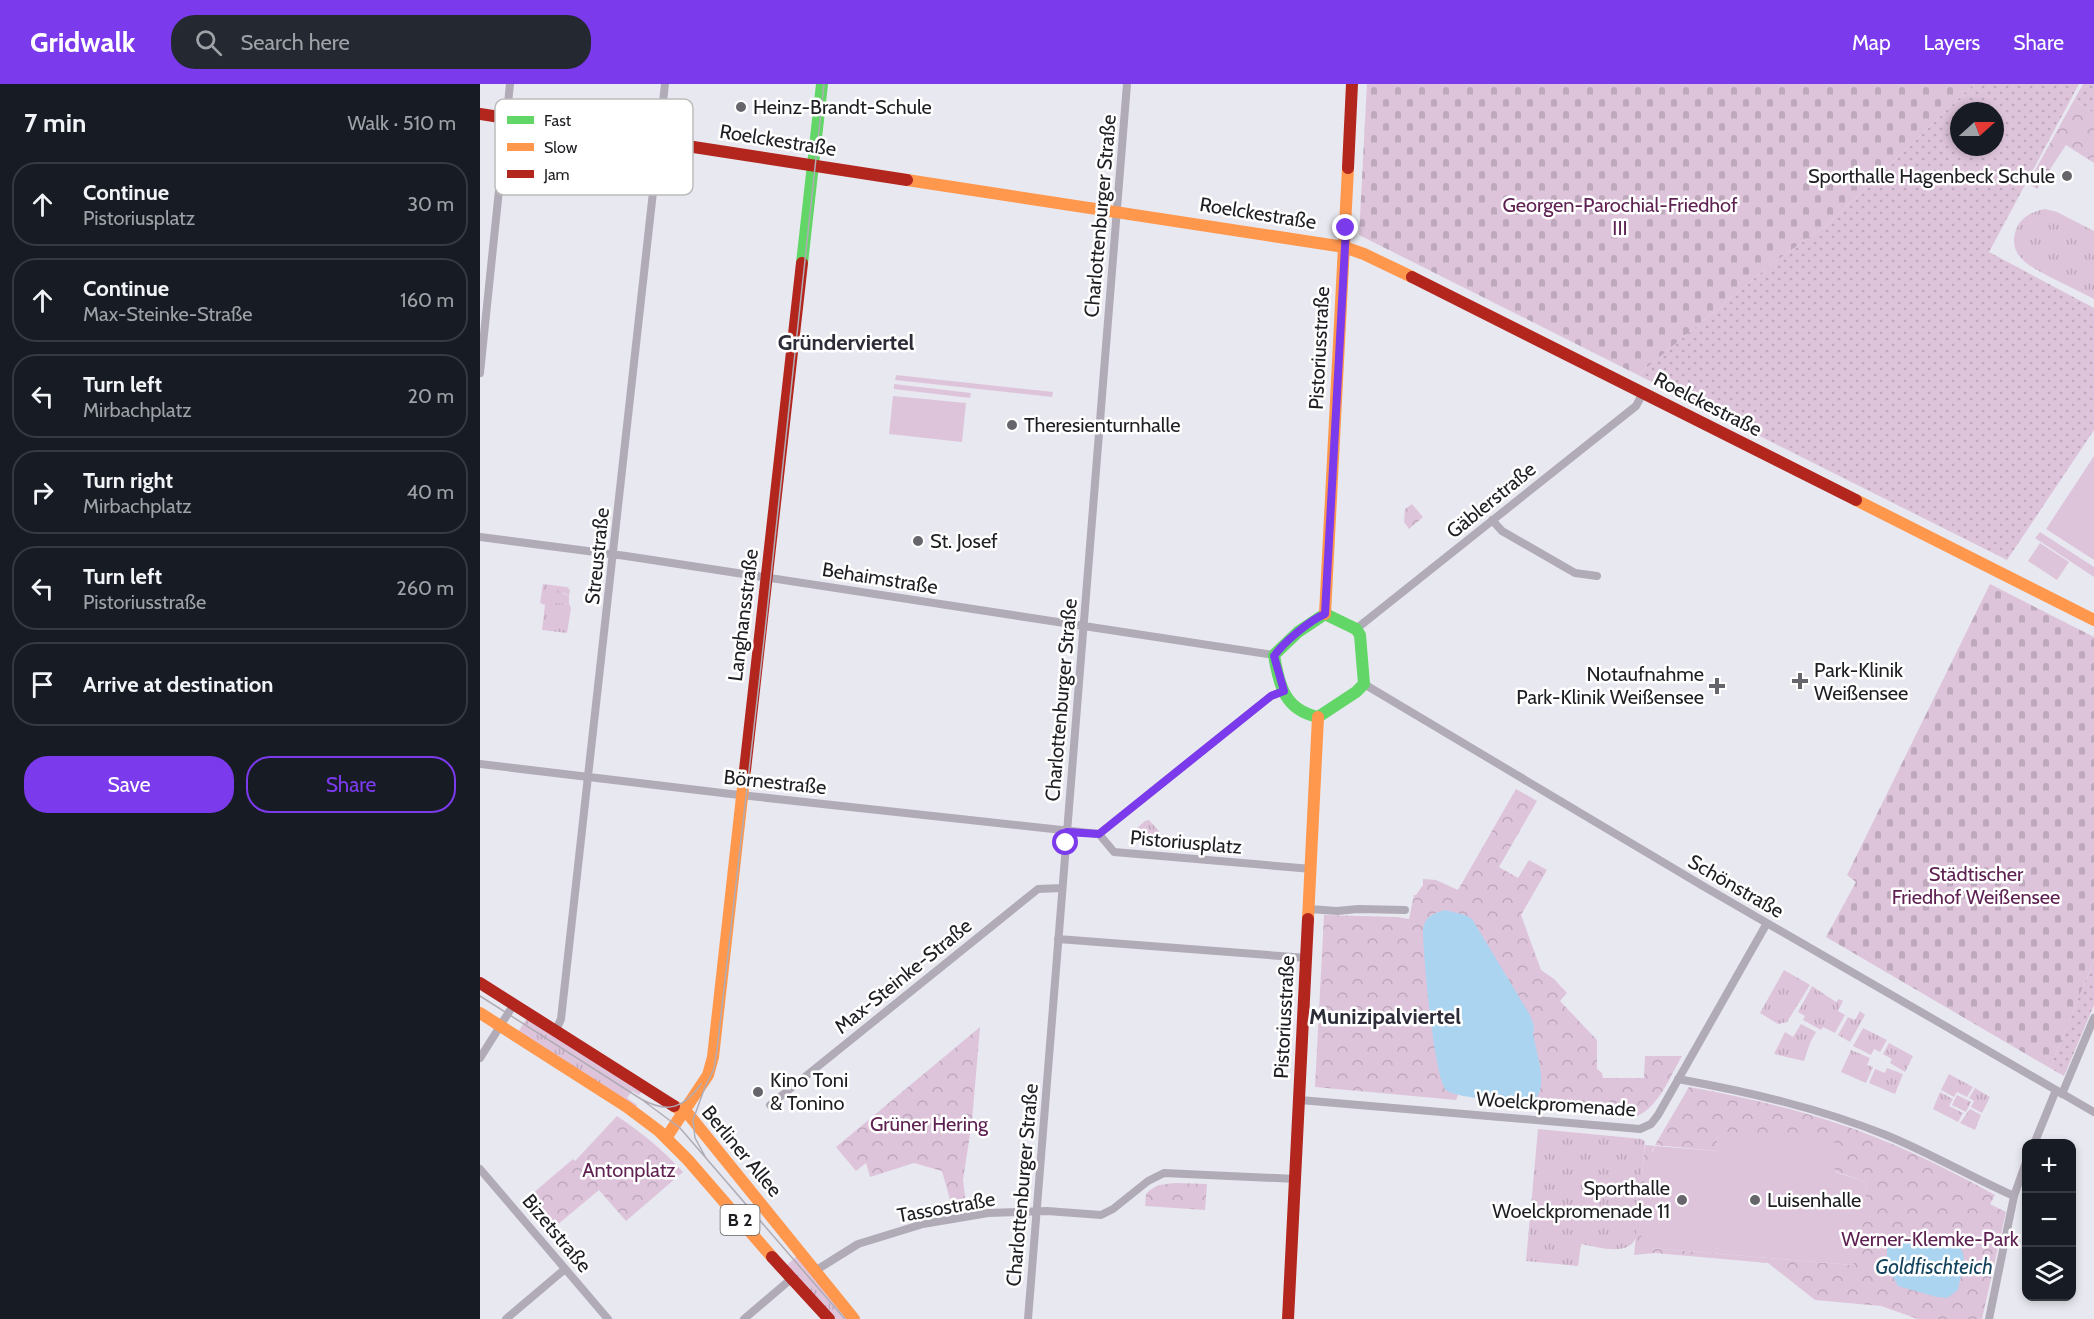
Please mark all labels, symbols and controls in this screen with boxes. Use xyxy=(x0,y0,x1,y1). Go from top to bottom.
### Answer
search box xyxy=(171,15,591,69)
text: Gridwalk xyxy=(30,25,135,59)
icon: search xyxy=(192,26,225,59)
text: Search here xyxy=(240,29,350,56)
text: Map xyxy=(1852,30,1891,55)
text: Layers xyxy=(1924,30,1980,55)
text: Share xyxy=(2013,30,2064,55)
place label: Heinz-Brandt-Schule xyxy=(753,95,932,119)
legend xyxy=(495,99,693,195)
marker: Heinz-Brandt-Schule xyxy=(734,100,748,114)
north arrow xyxy=(1950,102,2004,156)
text: 7 min xyxy=(24,107,86,139)
text: Walk · 510 m xyxy=(348,111,456,135)
text: Fast xyxy=(544,111,572,130)
street label: Charlottenburger Straße xyxy=(1079,113,1121,319)
street label: Roelckestraße xyxy=(718,119,838,161)
text: Slow xyxy=(544,138,578,157)
place label: Sporthalle Hagenbeck Schule xyxy=(1808,164,2055,188)
text: Jam xyxy=(543,165,570,184)
marker: Sporthalle Hagenbeck Schule xyxy=(2060,169,2074,183)
text: Continue xyxy=(83,179,169,206)
icon: ahead xyxy=(26,188,59,221)
text: 30 m xyxy=(407,192,454,216)
street label: Roelckestraße xyxy=(1198,192,1318,234)
park label: Georgen-Parochial-Friedhof III xyxy=(1502,193,1738,240)
text: Pistoriusplatz xyxy=(83,206,195,230)
route end xyxy=(1332,214,1358,240)
text: Continue xyxy=(83,275,169,302)
icon: ahead xyxy=(26,284,59,317)
street label: Pistoriusstraße xyxy=(1304,286,1334,410)
text: 160 m xyxy=(400,288,454,312)
text: Max-Steinke-Straße xyxy=(83,302,253,326)
district label: Gründerviertel xyxy=(778,329,915,356)
street label: Roelckestraße xyxy=(1650,367,1766,441)
text: Turn left xyxy=(83,371,162,398)
icon: left xyxy=(26,380,59,413)
text: 20 m xyxy=(408,384,454,408)
text: Mirbachplatz xyxy=(83,398,192,422)
place label: Theresienturnhalle xyxy=(1024,413,1180,437)
marker: Theresienturnhalle xyxy=(1005,418,1019,432)
street label: Gäblerstraße xyxy=(1442,457,1540,543)
text: Turn right xyxy=(83,467,173,494)
icon: right xyxy=(26,476,59,509)
text: 40 m xyxy=(406,480,454,504)
text: Mirbachplatz xyxy=(83,494,192,518)
street label: Streustraße xyxy=(580,506,614,606)
place label: St. Josef xyxy=(930,529,998,553)
marker: St. Josef xyxy=(911,534,925,548)
street label: Langhansstraße xyxy=(723,547,763,683)
street label: Behaimstraße xyxy=(820,557,940,599)
text: Turn left xyxy=(83,563,162,590)
icon: left xyxy=(26,572,59,605)
text: 260 m xyxy=(396,576,454,600)
text: Pistoriusstraße xyxy=(83,590,206,614)
street label: Charlottenburger Straße xyxy=(1040,597,1082,803)
place label: Park-Klinik Weißensee xyxy=(1814,658,1908,705)
place label: Notaufnahme Park-Klinik Weißensee xyxy=(1516,662,1704,709)
icon: arrive xyxy=(26,668,59,701)
text: Arrive at destination xyxy=(83,671,273,698)
marker: Park-Klinik Weißensee xyxy=(1791,672,1809,690)
marker: Notaufnahme Park-Klinik Weißensee xyxy=(1708,677,1726,695)
button: Save xyxy=(24,756,234,813)
button: Share xyxy=(246,756,456,813)
street label: Börnestraße xyxy=(722,765,828,799)
street label: Pistoriusplatz xyxy=(1129,825,1243,859)
route start xyxy=(1052,829,1078,855)
street label: Schönstraße xyxy=(1684,849,1788,923)
park label: Städtischer Friedhof Weißensee xyxy=(1892,862,2060,909)
street label: Max-Steinke-Straße xyxy=(830,913,976,1039)
street label: Pistoriusstraße xyxy=(1269,955,1299,1079)
district label: Munizipalviertel xyxy=(1309,1003,1461,1030)
place label: Kino Toni & Tonino xyxy=(770,1068,848,1115)
street label: Charlottenburger Straße xyxy=(1001,1082,1043,1288)
marker: Kino Toni & Tonino xyxy=(751,1085,765,1099)
street label: Woelckpromenade xyxy=(1475,1086,1637,1122)
street label: Berliner Allee xyxy=(697,1101,787,1201)
park label: Grüner Hering xyxy=(870,1112,989,1136)
map controls xyxy=(2022,1139,2076,1301)
button: + xyxy=(2022,1139,2076,1193)
park label: Antonplatz xyxy=(582,1158,676,1182)
place label: Sporthalle Woelckpromenade 11 xyxy=(1492,1176,1670,1223)
street label: Tassostraße xyxy=(895,1187,997,1227)
place label: Luisenhalle xyxy=(1767,1188,1861,1212)
street label: Bizetstraße xyxy=(517,1189,597,1277)
marker: Sporthalle Woelckpromenade 11 xyxy=(1675,1193,1689,1207)
marker: Luisenhalle xyxy=(1748,1193,1762,1207)
button: − xyxy=(2022,1193,2076,1247)
road number: B 2 xyxy=(720,1205,760,1235)
park label: Werner-Klemke-Park xyxy=(1841,1227,2019,1251)
button: layers xyxy=(2022,1247,2076,1301)
water label: Goldfischteich xyxy=(1875,1254,1993,1279)

